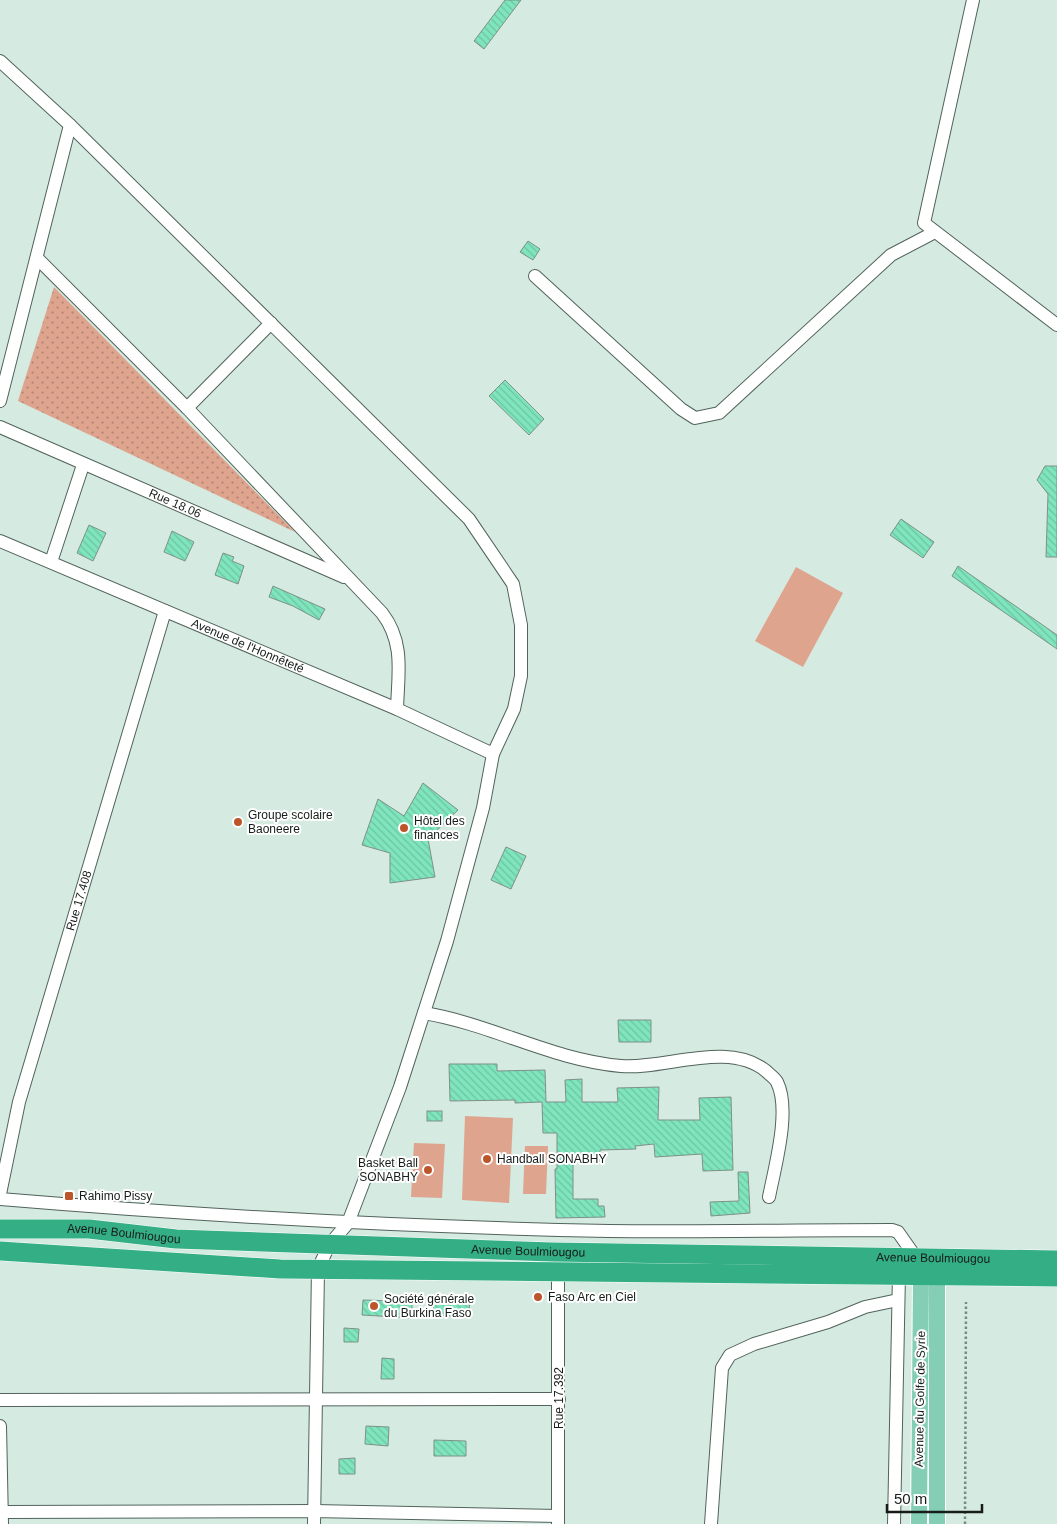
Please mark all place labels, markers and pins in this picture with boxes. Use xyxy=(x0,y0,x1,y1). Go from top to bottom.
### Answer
place label: Groupe scolaire Baoneere xyxy=(248,808,333,836)
place label: Hôtel des finances xyxy=(414,814,465,842)
marker: Groupe scolaire Baoneere xyxy=(232,816,244,828)
marker: Hôtel des finances xyxy=(398,822,410,834)
place label: Handball SONABHY xyxy=(497,1152,606,1166)
marker: Handball SONABHY xyxy=(481,1153,493,1165)
place label: Basket Ball SONABHY xyxy=(358,1156,418,1184)
marker: Basket Ball SONABHY xyxy=(422,1164,434,1176)
place label: Rahimo Pissy xyxy=(79,1189,152,1203)
marker: Rahimo Pissy xyxy=(63,1190,75,1202)
place label: Faso Arc en Ciel xyxy=(548,1290,636,1304)
marker: Faso Arc en Ciel xyxy=(532,1291,544,1303)
place label: Société générale du Burkina Faso xyxy=(384,1292,474,1320)
marker: Société générale du Burkina Faso xyxy=(368,1300,380,1312)

